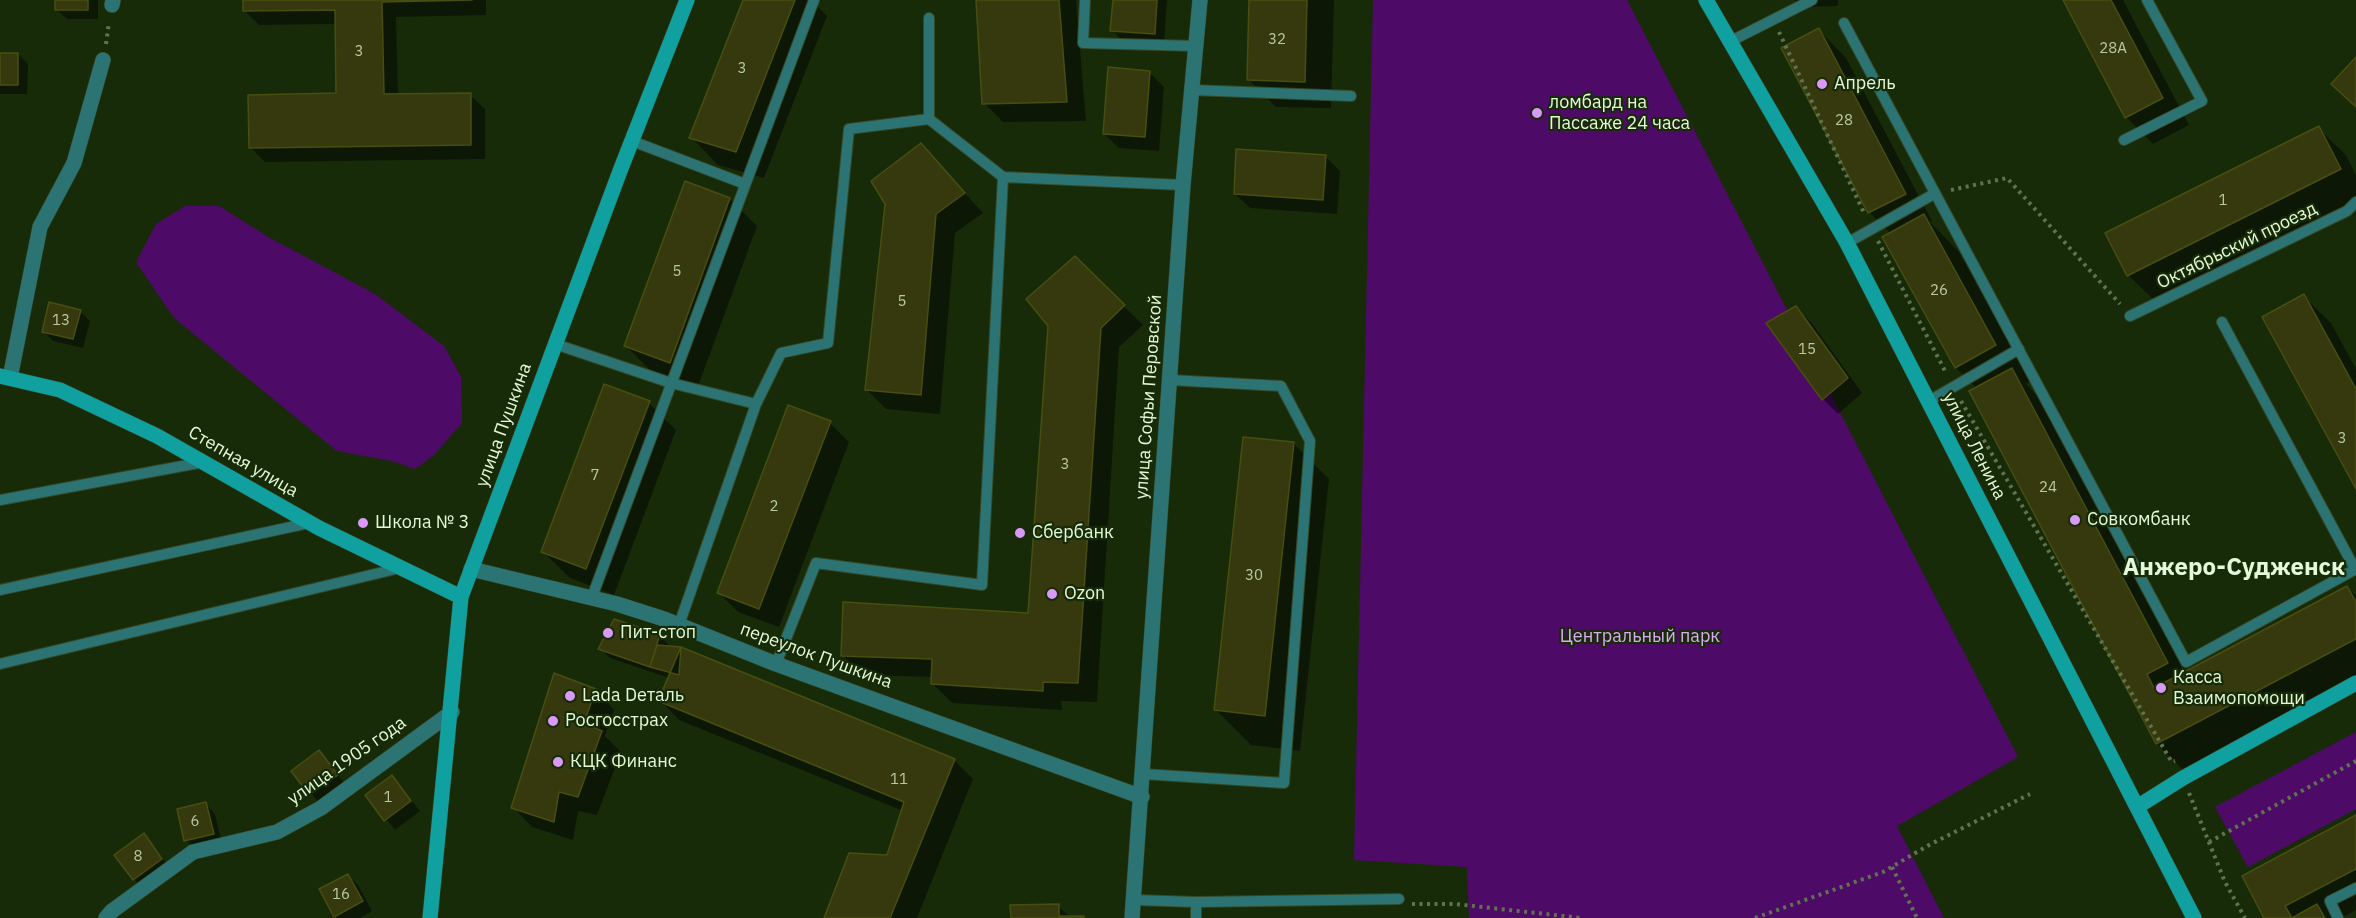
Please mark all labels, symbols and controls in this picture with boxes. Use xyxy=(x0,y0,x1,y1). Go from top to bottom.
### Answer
house number: 32 xyxy=(1268,31,1286,49)
house number: 28А xyxy=(2099,40,2127,58)
house number: 3 xyxy=(355,43,363,61)
house number: 3 xyxy=(738,60,746,78)
place label: Апрель xyxy=(1834,73,1896,95)
marker: Апрель xyxy=(1815,77,1829,91)
place label: ломбард на Пассаже 24 часа xyxy=(1549,92,1690,134)
marker: ломбард на Пассаже 24 часа xyxy=(1530,106,1544,120)
house number: 28 xyxy=(1835,112,1853,130)
house number: 1 xyxy=(2219,192,2227,210)
street label: Октябрьский проезд xyxy=(2153,198,2321,294)
house number: 5 xyxy=(673,263,681,281)
house number: 26 xyxy=(1930,282,1948,300)
house number: 5 xyxy=(898,293,906,311)
street label: улица Софьи Перовской xyxy=(1131,294,1167,500)
house number: 13 xyxy=(52,312,70,330)
house number: 15 xyxy=(1798,341,1816,359)
street label: улица Пушкина xyxy=(472,360,536,490)
street label: улица Ленина xyxy=(1938,389,2010,503)
street label: Степная улица xyxy=(184,422,302,502)
house number: 3 xyxy=(2338,430,2346,448)
house number: 3 xyxy=(1061,456,1069,474)
house number: 7 xyxy=(591,467,599,485)
house number: 24 xyxy=(2039,479,2057,497)
house number: 2 xyxy=(770,498,778,516)
place label: Совкомбанк xyxy=(2087,509,2191,531)
place label: Школа № 3 xyxy=(375,512,469,534)
marker: Совкомбанк xyxy=(2068,513,2082,527)
marker: Школа № 3 xyxy=(356,516,370,530)
place label: Сбербанк xyxy=(1032,522,1114,544)
marker: Сбербанк xyxy=(1013,526,1027,540)
district label: Анжеро-Судженск xyxy=(2123,554,2345,582)
house number: 30 xyxy=(1245,567,1263,585)
place label: Ozon xyxy=(1064,583,1105,605)
marker: Ozon xyxy=(1045,587,1059,601)
street label: переулок Пушкина xyxy=(737,618,895,694)
place label: Пит-стоп xyxy=(620,622,696,644)
marker: Пит-стоп xyxy=(601,626,615,640)
park label: Центральный парк xyxy=(1560,626,1720,648)
place label: Касса Взаимопомощи xyxy=(2173,667,2305,710)
marker: Касса Взаимопомощи xyxy=(2154,681,2168,695)
place label: Lada Dеталь xyxy=(582,685,684,707)
marker: Lada Dеталь xyxy=(563,689,577,703)
place label: Росгосстрах xyxy=(565,710,668,732)
street label: улица 1905 года xyxy=(284,712,410,810)
marker: Росгосстрах xyxy=(546,714,560,728)
place label: КЦК Финанс xyxy=(570,751,677,773)
marker: КЦК Финанс xyxy=(551,755,565,769)
house number: 11 xyxy=(890,771,908,789)
house number: 1 xyxy=(384,789,392,807)
house number: 6 xyxy=(191,813,199,831)
house number: 8 xyxy=(134,848,142,866)
house number: 16 xyxy=(332,886,350,904)

